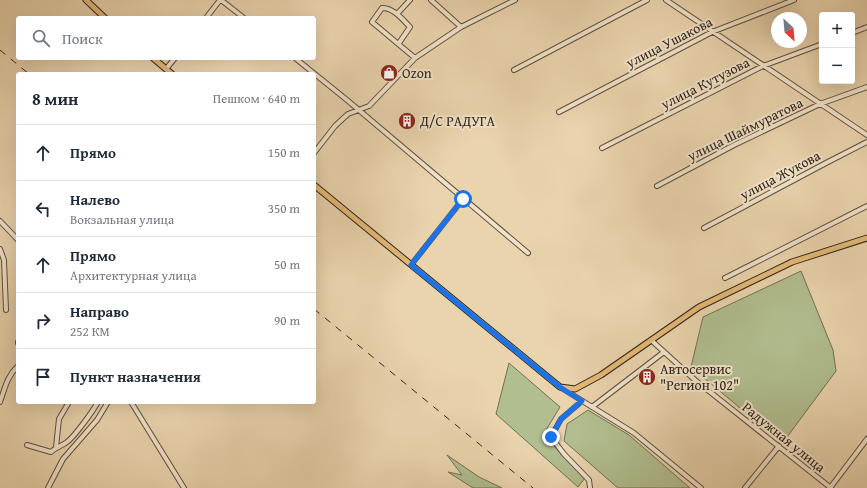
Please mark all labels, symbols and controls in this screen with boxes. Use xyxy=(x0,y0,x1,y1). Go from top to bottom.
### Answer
street label: улица Ушакова xyxy=(621,11,716,73)
north arrow xyxy=(771,12,807,48)
map controls xyxy=(819,12,855,84)
button: + xyxy=(819,12,855,48)
search box xyxy=(16,16,316,60)
icon: search xyxy=(30,27,52,49)
text: Поиск xyxy=(62,28,103,49)
button: − xyxy=(819,48,855,84)
street label: улица Кутузова xyxy=(656,52,753,114)
shop icon: Ozon xyxy=(379,63,399,83)
place label: Ozon xyxy=(402,63,432,83)
text: 8 мин xyxy=(32,86,78,111)
text: Пешком · 640 m xyxy=(213,89,300,108)
street label: улица Шаймуратова xyxy=(683,92,806,166)
building icon: Д/С РАДУГА xyxy=(397,111,417,131)
place label: Д/С РАДУГА xyxy=(419,111,496,131)
icon: ahead xyxy=(32,142,54,164)
text: Прямо xyxy=(70,142,116,163)
text: 150 m xyxy=(268,143,300,162)
street label: улица Жукова xyxy=(735,145,824,205)
text: Налево xyxy=(70,189,120,210)
route start xyxy=(454,190,472,208)
icon: left xyxy=(32,198,54,220)
text: 350 m xyxy=(268,199,300,218)
text: Вокзальная улица xyxy=(70,210,174,229)
text: Прямо xyxy=(70,245,116,266)
icon: ahead xyxy=(32,254,54,276)
text: 50 m xyxy=(274,255,300,274)
text: Архитектурная улица xyxy=(70,266,197,285)
text: Направо xyxy=(70,301,129,322)
icon: right xyxy=(32,310,54,332)
text: 90 m xyxy=(274,311,300,330)
text: 252 КМ xyxy=(70,322,110,341)
place label: Автосервис "Регион 102" xyxy=(660,359,739,395)
icon: arrive xyxy=(32,366,54,388)
text: Пункт назначения xyxy=(70,366,201,387)
building icon: Автосервис "Регион 102" xyxy=(637,367,657,387)
street label: Радужная улица xyxy=(738,397,830,477)
route end xyxy=(542,428,560,446)

